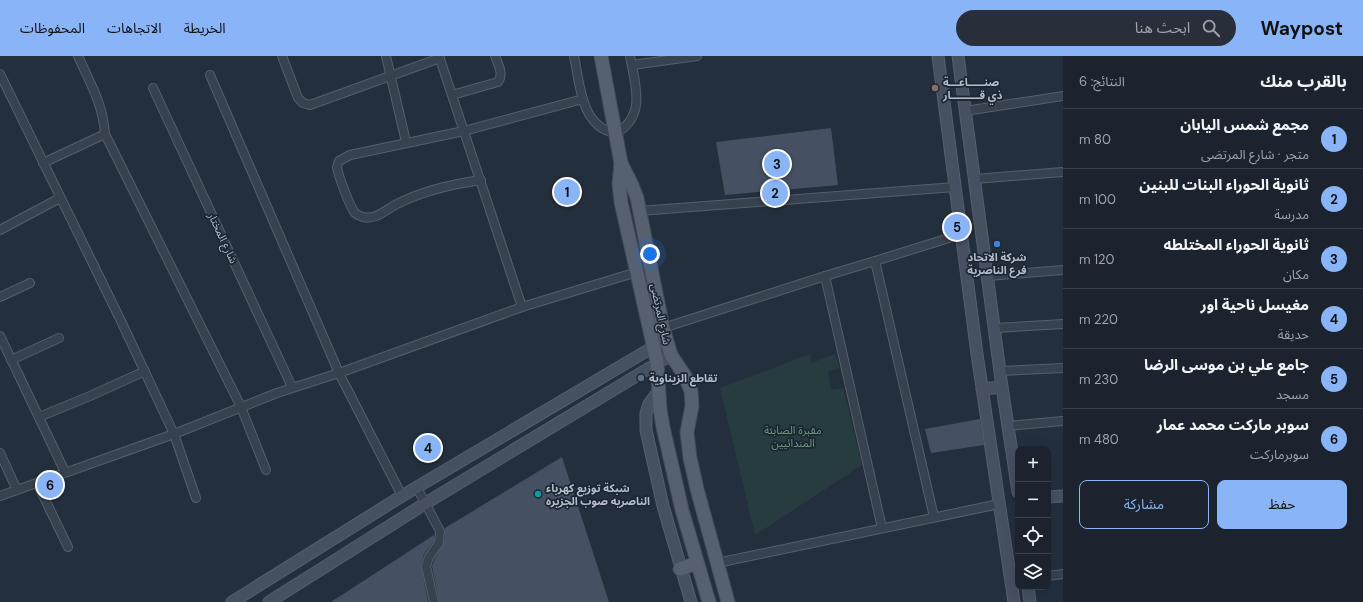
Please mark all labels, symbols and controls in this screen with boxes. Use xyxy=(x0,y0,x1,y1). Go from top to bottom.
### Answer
search box xyxy=(956,10,1236,46)
text: Waypost xyxy=(1260,16,1343,41)
icon: search xyxy=(1200,17,1222,39)
text: ابحث هنا xyxy=(1135,18,1190,38)
text: المحفوظات xyxy=(20,19,85,37)
text: الاتجاهات xyxy=(107,19,162,37)
text: الخريطة xyxy=(184,19,226,37)
text: بالقرب منك xyxy=(1260,70,1347,92)
text: النتائج: 6 xyxy=(1079,73,1125,90)
place label: صنـــــاعـــة ذي قـــــــــار xyxy=(942,75,1003,105)
marker: صنـــــاعـــة ذي قـــــــــار xyxy=(930,83,940,93)
text: مجمع شمس اليابان xyxy=(1180,115,1309,135)
text: 80 m xyxy=(1079,131,1111,148)
text: 1 xyxy=(1332,131,1336,148)
text: متجر · شارع المرتضى xyxy=(1201,146,1309,163)
pin: 3 xyxy=(764,149,790,179)
text: ثانوية الحوراء البنات للبنين xyxy=(1139,175,1309,195)
pin: 1 xyxy=(554,177,580,207)
pin: 2 xyxy=(762,178,788,208)
text: 100 m xyxy=(1079,191,1116,208)
text: 2 xyxy=(1330,191,1338,208)
text: مدرسة xyxy=(1274,206,1309,223)
street label: شارع المختار xyxy=(204,209,241,266)
pin: 5 xyxy=(944,212,970,242)
text: ثانوية الحوراء المختلطه xyxy=(1164,235,1309,255)
marker: شركة الاتحاد فرع الناصرية xyxy=(992,239,1002,249)
your location xyxy=(640,244,660,264)
place label: شركة الاتحاد فرع الناصرية xyxy=(967,250,1027,278)
text: 120 m xyxy=(1079,251,1114,268)
text: 3 xyxy=(1330,251,1338,268)
text: مكان xyxy=(1283,266,1309,283)
street label: شارع المرتضى xyxy=(647,282,674,346)
text: مغيسل ناحية اور xyxy=(1201,295,1309,315)
text: 220 m xyxy=(1079,311,1118,328)
text: 4 xyxy=(1330,311,1338,328)
text: حديقة xyxy=(1278,326,1309,343)
text: جامع علي بن موسى الرضا xyxy=(1144,355,1309,375)
place label: تقاطع الزيناوية xyxy=(649,371,717,387)
text: 230 m xyxy=(1079,371,1118,388)
text: 5 xyxy=(1330,371,1338,388)
marker: تقاطع الزيناوية xyxy=(636,373,646,383)
text: مسجد xyxy=(1276,386,1309,403)
text: سوبر ماركت محمد عمار xyxy=(1157,415,1309,435)
park label: مقبرة الصابئة المندائيين xyxy=(764,423,822,450)
text: 480 m xyxy=(1079,431,1119,448)
text: 6 xyxy=(1330,431,1338,448)
pin: 4 xyxy=(415,433,441,463)
map controls xyxy=(1015,446,1051,590)
button: + xyxy=(1015,446,1051,482)
text: سوبرماركت xyxy=(1250,446,1309,463)
pin: 6 xyxy=(37,470,63,500)
button: مشاركة xyxy=(1079,480,1209,529)
button: حفظ xyxy=(1217,480,1347,529)
place label: شبكة توزيع كهرباء الناصريه صوب الجزيره xyxy=(546,481,650,508)
button: − xyxy=(1015,482,1051,518)
marker: شبكة توزيع كهرباء الناصريه صوب الجزيره xyxy=(533,489,543,499)
button: locate xyxy=(1015,518,1051,554)
button: layers xyxy=(1015,554,1051,590)

